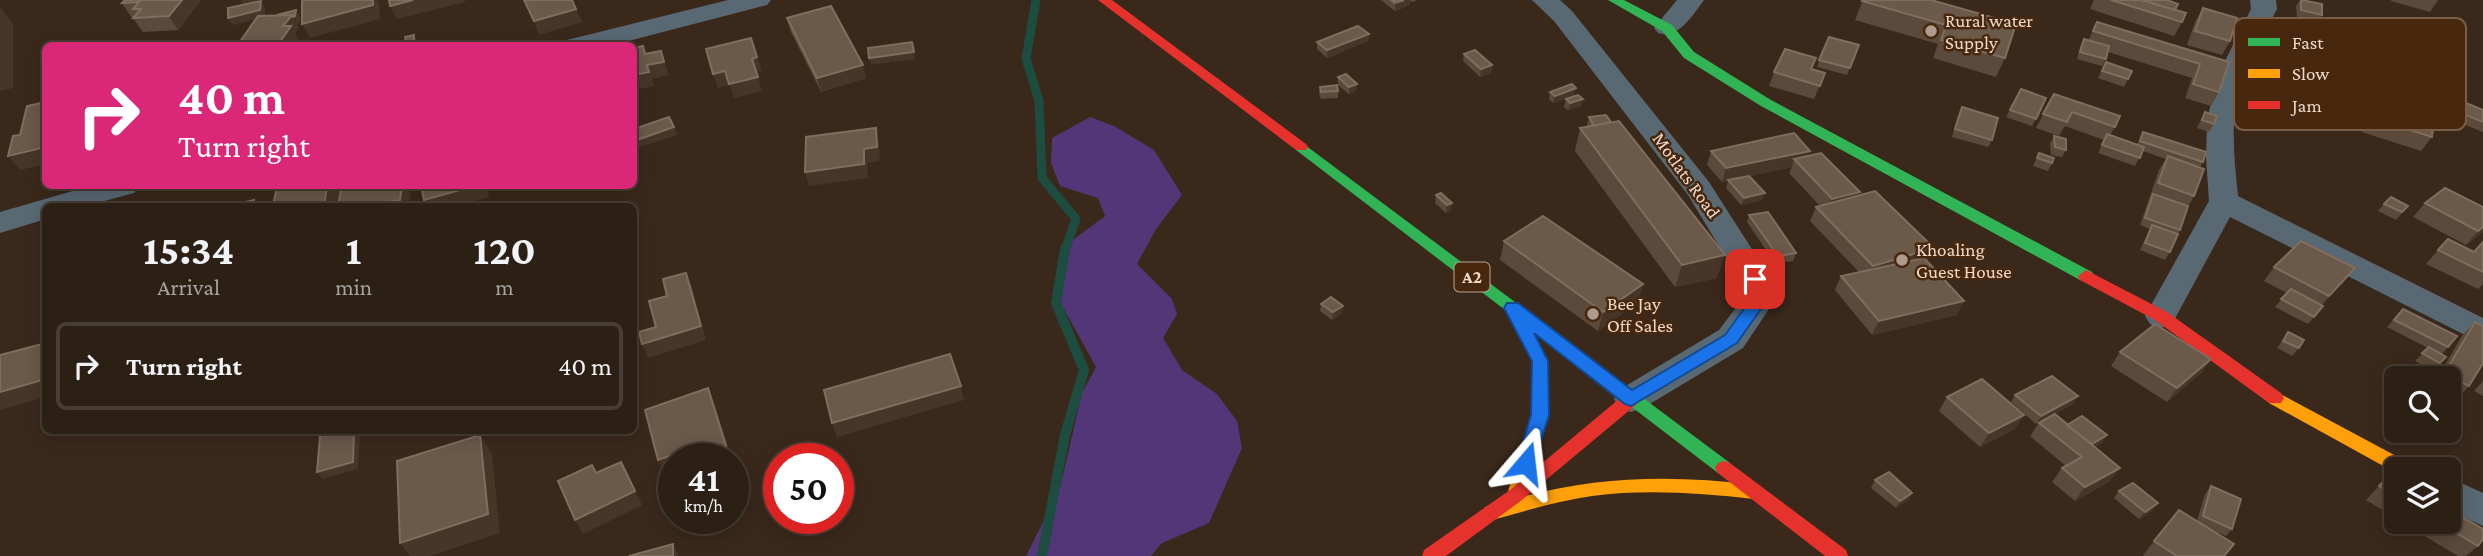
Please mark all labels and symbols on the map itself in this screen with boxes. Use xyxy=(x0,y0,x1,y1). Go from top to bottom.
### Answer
place label: Rural water Supply xyxy=(1945,10,2033,53)
legend xyxy=(2234,18,2466,130)
marker: Rural water Supply xyxy=(1923,23,1939,39)
text: Fast xyxy=(2292,32,2324,53)
text: Slow xyxy=(2292,63,2329,84)
text: Jam xyxy=(2290,95,2322,116)
street label: Motlats Road xyxy=(1648,128,1725,222)
place label: Khoaling Guest House xyxy=(1916,239,2012,282)
pin xyxy=(1725,249,1785,309)
marker: Khoaling Guest House xyxy=(1894,252,1910,268)
road number: A2 xyxy=(1454,262,1490,292)
place label: Bee Jay Off Sales xyxy=(1607,293,1673,336)
marker: Bee Jay Off Sales xyxy=(1585,306,1601,322)
position arrow xyxy=(1489,426,1563,500)
speed limit sign: 50 xyxy=(763,443,854,534)

